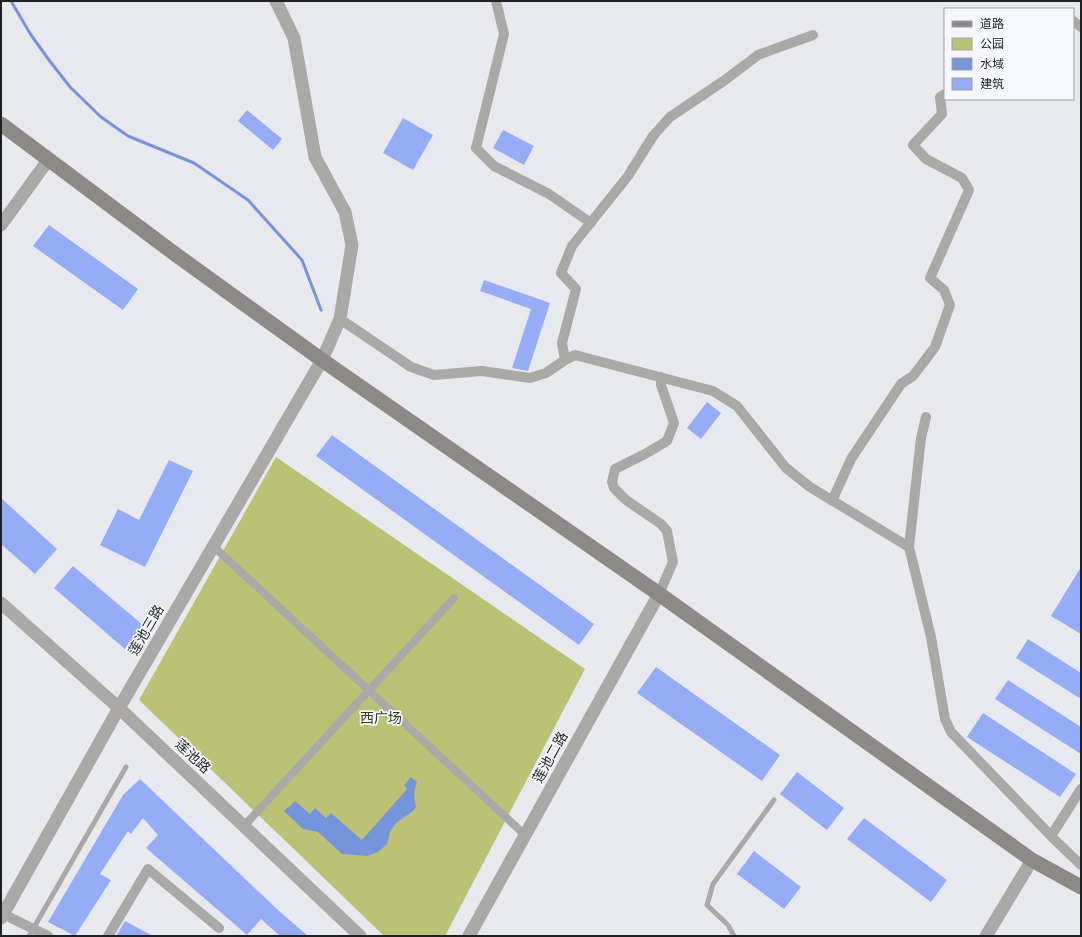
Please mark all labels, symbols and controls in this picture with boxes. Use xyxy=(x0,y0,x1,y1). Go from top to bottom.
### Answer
legend xyxy=(944,8,1074,100)
text: 道路 xyxy=(980,17,1004,31)
text: 公园 xyxy=(980,37,1004,51)
text: 水域 xyxy=(980,57,1004,71)
text: 建筑 xyxy=(980,77,1004,91)
street label: 莲池三路 xyxy=(125,602,167,658)
park label: 西广场 xyxy=(360,710,402,726)
street label: 莲池二路 xyxy=(529,729,571,785)
street label: 莲池路 xyxy=(172,736,214,776)

